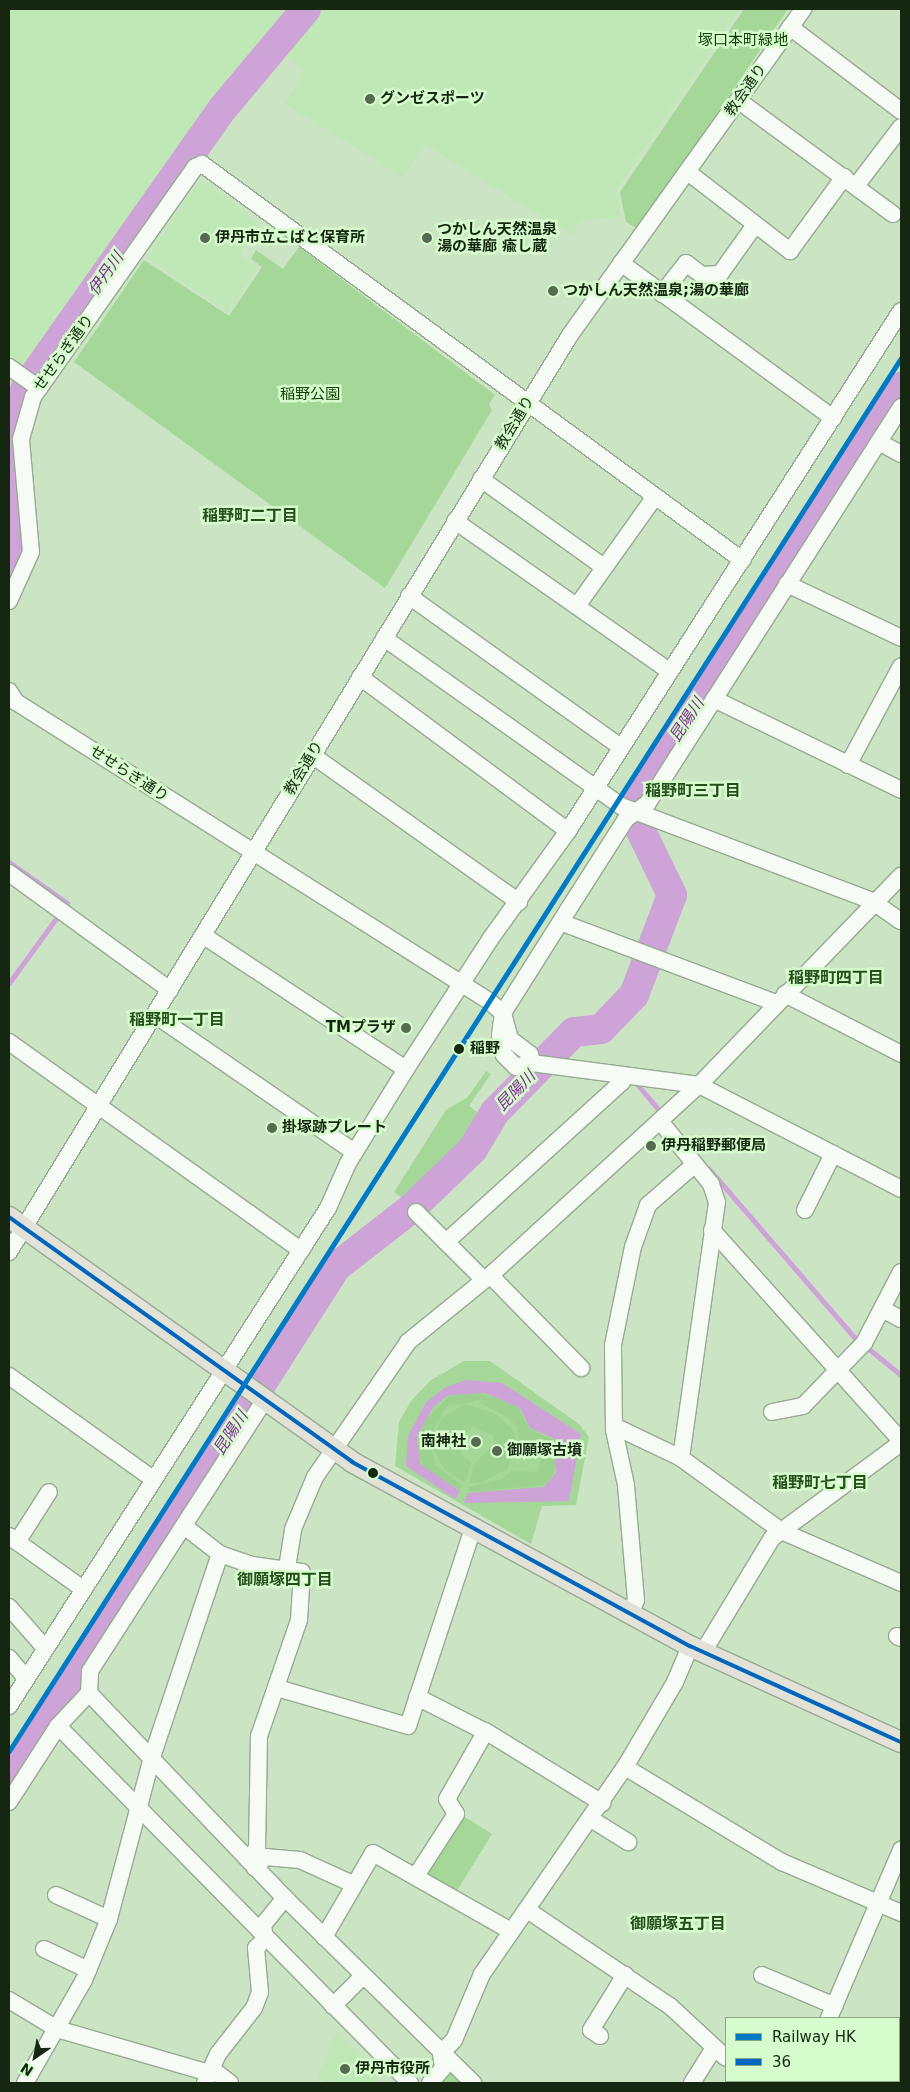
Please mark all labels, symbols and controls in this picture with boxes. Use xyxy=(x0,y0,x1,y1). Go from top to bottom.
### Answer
park label: 塚口本町緑地 xyxy=(698,32,788,50)
street label: 教会通り xyxy=(721,60,771,120)
place label: グンゼスポーツ xyxy=(380,90,485,108)
marker: グンゼスポーツ xyxy=(364,93,376,105)
place label: つかしん天然温泉 湯の華廊 瘉し蔵 xyxy=(437,220,557,255)
place label: 伊丹市立こばと保育所 xyxy=(215,229,365,247)
marker: 伊丹市立こばと保育所 xyxy=(199,232,211,244)
marker: つかしん天然温泉 湯の華廊 瘉し蔵 xyxy=(421,232,433,244)
water label: 伊丹川 xyxy=(84,249,128,299)
place label: つかしん天然温泉;湯の華廊 xyxy=(563,282,749,300)
marker: つかしん天然温泉;湯の華廊 xyxy=(547,285,559,297)
street label: せせらぎ通り xyxy=(30,311,98,395)
park label: 稲野公園 xyxy=(280,386,340,404)
street label: 教会通り xyxy=(492,393,538,453)
district label: 稲野町二丁目 xyxy=(202,506,298,526)
water label: 昆陽川 xyxy=(666,695,708,745)
street label: 教会通り xyxy=(281,738,327,798)
street label: せせらぎ通り xyxy=(86,742,172,806)
district label: 稲野町三丁目 xyxy=(645,781,741,801)
district label: 稲野町四丁目 xyxy=(788,968,884,988)
district label: 稲野町一丁目 xyxy=(129,1010,225,1030)
place label: TMプラザ xyxy=(326,1019,396,1037)
marker: TMプラザ xyxy=(400,1022,412,1034)
place label: 稲野 xyxy=(470,1040,500,1058)
marker: 稲野 xyxy=(452,1042,466,1056)
water label: 昆陽川 xyxy=(492,1067,540,1115)
place label: 掛塚跡プレート xyxy=(282,1119,387,1137)
marker: 掛塚跡プレート xyxy=(266,1122,278,1134)
place label: 伊丹稲野郵便局 xyxy=(661,1137,766,1155)
marker: 伊丹稲野郵便局 xyxy=(645,1140,657,1152)
water label: 昆陽川 xyxy=(210,1408,252,1458)
place label: 南神社 xyxy=(421,1433,466,1451)
marker: 南神社 xyxy=(470,1436,482,1448)
place label: 御願塚古墳 xyxy=(507,1442,582,1460)
marker: 御願塚古墳 xyxy=(491,1445,503,1457)
unlabelled marker xyxy=(368,1468,378,1478)
district label: 稲野町七丁目 xyxy=(772,1473,868,1493)
district label: 御願塚四丁目 xyxy=(237,1570,333,1590)
district label: 御願塚五丁目 xyxy=(630,1914,726,1934)
legend xyxy=(725,2017,900,2082)
text: Railway HK xyxy=(772,2028,856,2046)
north arrow xyxy=(10,2032,60,2082)
text: 36 xyxy=(772,2053,791,2071)
text: N xyxy=(18,2060,36,2079)
place label: 伊丹市役所 xyxy=(355,2060,430,2078)
marker: 伊丹市役所 xyxy=(339,2063,351,2075)

